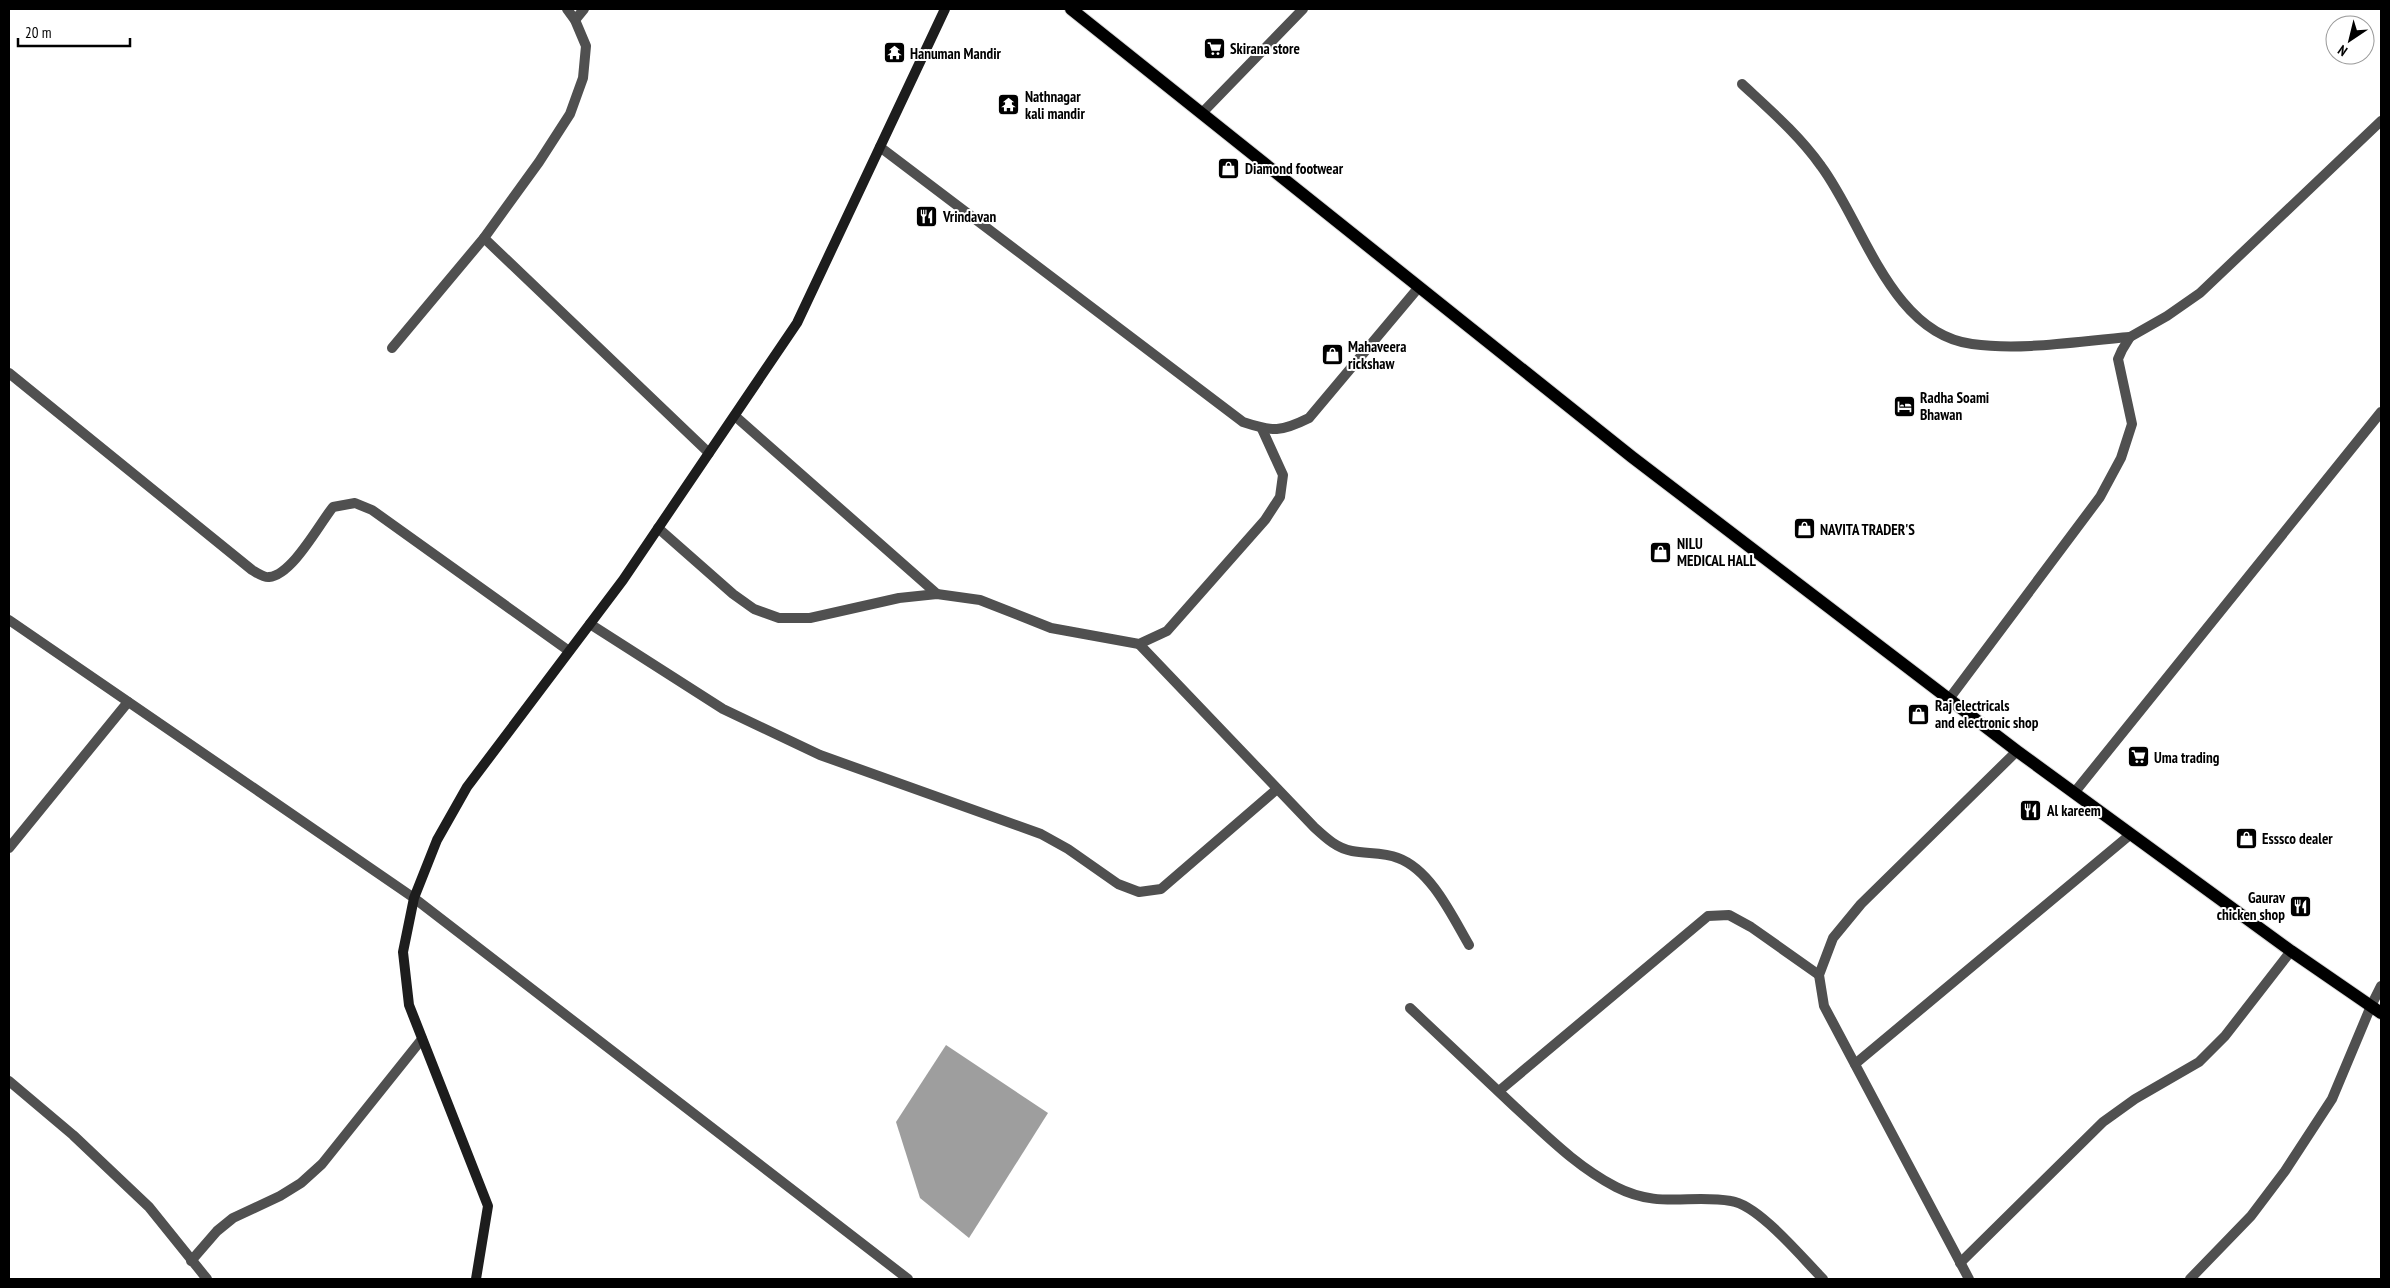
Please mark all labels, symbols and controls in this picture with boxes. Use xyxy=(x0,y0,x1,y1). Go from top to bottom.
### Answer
scale bar xyxy=(18,15,130,47)
north arrow xyxy=(2325,15,2375,65)
text: 20 m xyxy=(25,23,51,42)
supermarket icon: Skirana store xyxy=(1202,36,1226,60)
place label: Skirana store xyxy=(1230,39,1300,58)
temple icon: Hanuman Mandir xyxy=(882,41,906,65)
text: N xyxy=(2334,41,2351,60)
place label: Hanuman Mandir xyxy=(910,44,1002,63)
place label: Nathnagar kali mandir xyxy=(1025,87,1085,123)
temple icon: Nathnagar kali mandir xyxy=(997,93,1021,117)
shop icon: Diamond footwear xyxy=(1217,156,1241,180)
place label: Diamond footwear xyxy=(1245,159,1344,178)
restaurant icon: Vrindavan xyxy=(915,204,939,228)
place label: Vrindavan xyxy=(942,207,996,226)
place label: Mahaveera rickshaw xyxy=(1348,337,1406,373)
shop icon: Mahaveera rickshaw xyxy=(1320,343,1344,367)
place label: Radha Soami Bhawan xyxy=(1920,388,1989,424)
hotel icon: Radha Soami Bhawan xyxy=(1892,394,1916,418)
shop icon: NAVITA TRADER'S xyxy=(1792,517,1816,541)
place label: NAVITA TRADER'S xyxy=(1820,520,1915,539)
place label: NILU MEDICAL HALL xyxy=(1677,534,1756,570)
shop icon: NILU MEDICAL HALL xyxy=(1649,540,1673,564)
place label: Raj electricals and electronic shop xyxy=(1935,696,2039,732)
shop icon: Raj electricals and electronic shop xyxy=(1907,702,1931,726)
supermarket icon: Uma trading xyxy=(2126,745,2150,769)
place label: Uma trading xyxy=(2154,748,2220,767)
restaurant icon: Al kareem xyxy=(2019,798,2043,822)
place label: Al kareem xyxy=(2046,801,2101,820)
shop icon: Esssco dealer xyxy=(2234,826,2258,850)
place label: Esssco dealer xyxy=(2262,829,2333,848)
place label: Gaurav chicken shop xyxy=(2217,888,2286,924)
restaurant icon: Gaurav chicken shop xyxy=(2289,894,2313,918)

